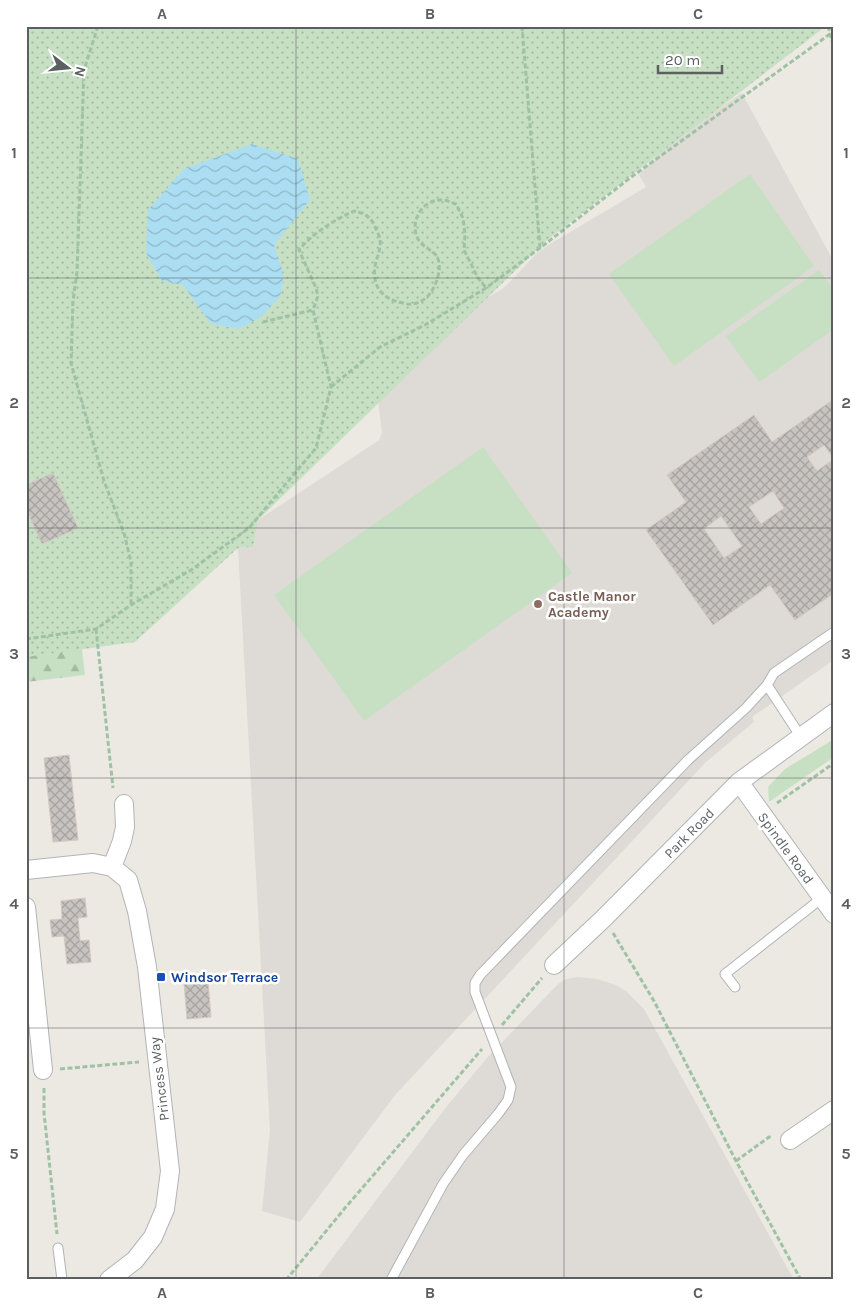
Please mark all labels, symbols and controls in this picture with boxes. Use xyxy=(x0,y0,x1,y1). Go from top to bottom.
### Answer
text: A xyxy=(157,4,167,23)
text: B xyxy=(425,4,435,23)
text: C xyxy=(693,4,703,23)
north arrow xyxy=(42,42,92,92)
scale bar xyxy=(658,42,721,74)
text: 20 m xyxy=(665,51,700,69)
text: N xyxy=(70,64,90,79)
text: 1 xyxy=(11,143,17,162)
text: 1 xyxy=(843,143,849,162)
text: 2 xyxy=(9,393,19,412)
text: 2 xyxy=(841,393,851,412)
place label: Castle Manor Academy xyxy=(548,588,636,621)
marker: Castle Manor Academy xyxy=(532,598,544,610)
text: 3 xyxy=(9,644,19,663)
text: 3 xyxy=(841,644,851,663)
street label: Park Road xyxy=(661,805,718,862)
street label: Spindle Road xyxy=(754,809,817,887)
text: 4 xyxy=(9,894,19,913)
text: 4 xyxy=(841,894,851,913)
place label: Windsor Terrace xyxy=(171,969,278,986)
marker: Windsor Terrace xyxy=(155,971,167,983)
street label: Princess Way xyxy=(146,1036,173,1122)
text: 5 xyxy=(9,1144,19,1163)
text: 5 xyxy=(841,1144,851,1163)
text: A xyxy=(157,1283,167,1302)
text: B xyxy=(425,1283,435,1302)
text: C xyxy=(693,1283,703,1302)

